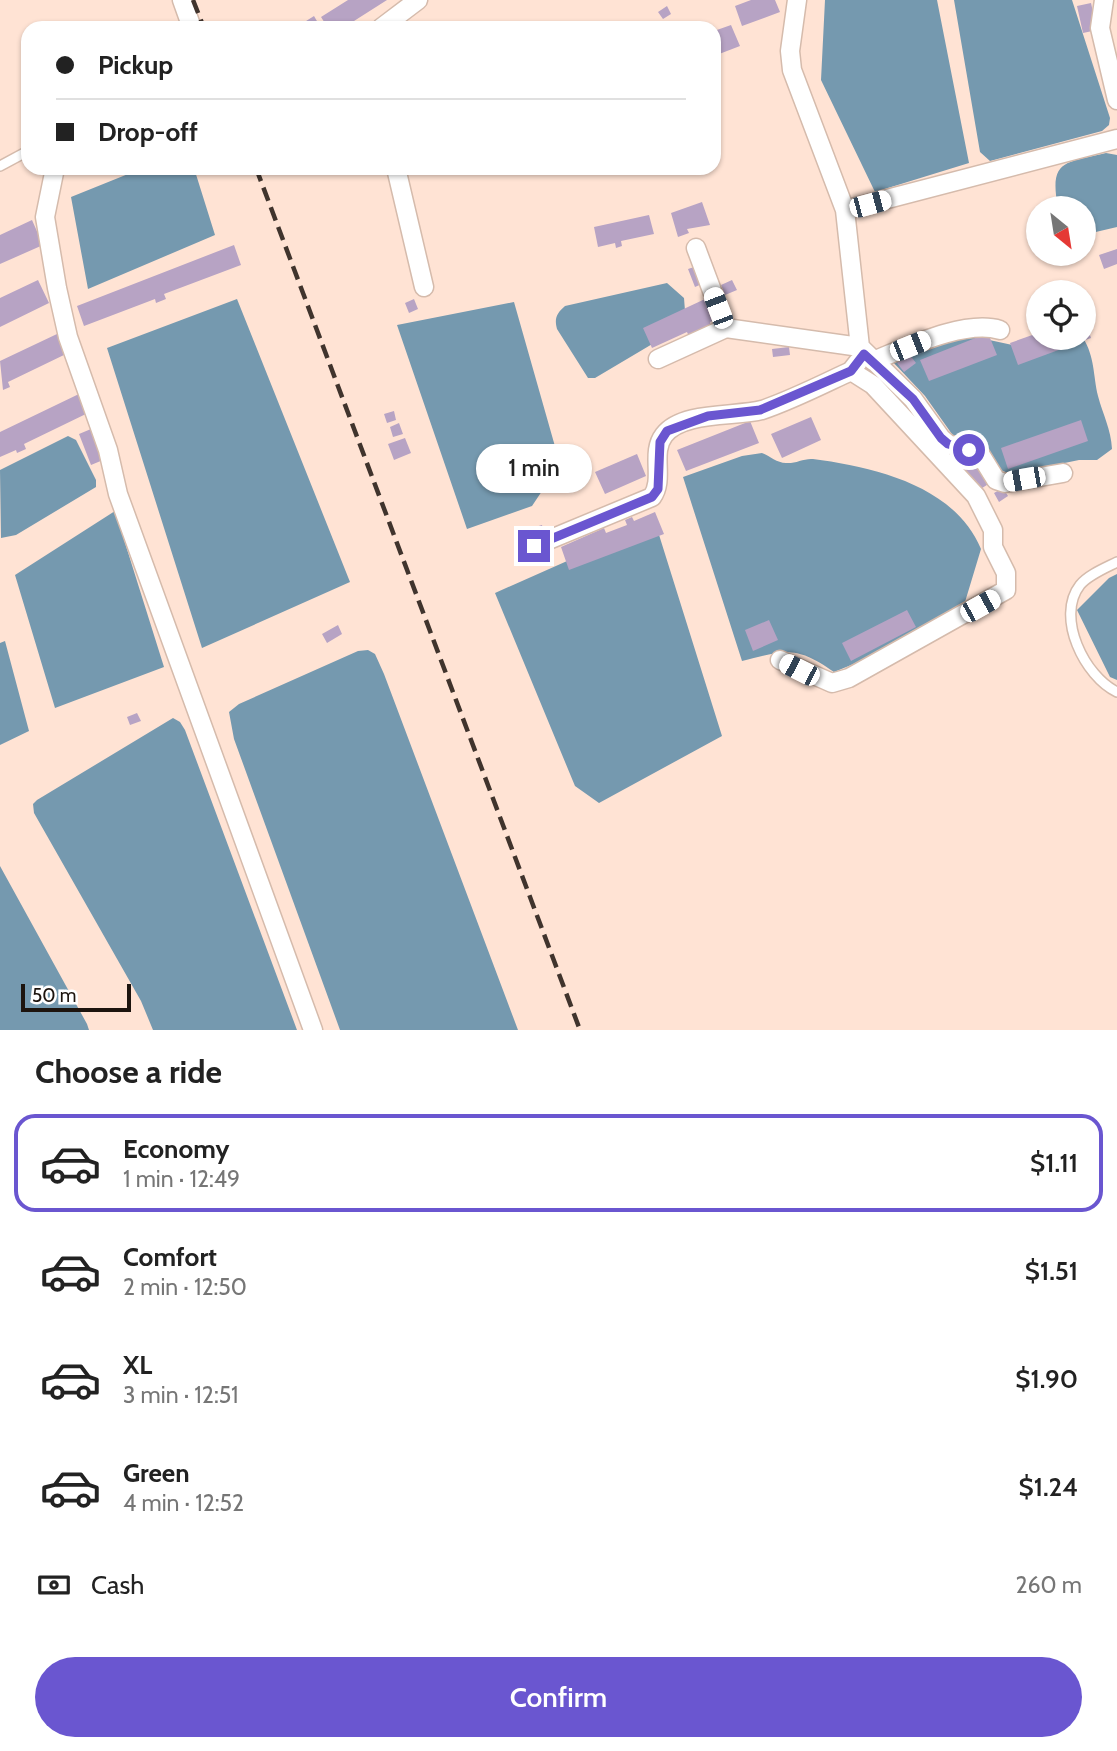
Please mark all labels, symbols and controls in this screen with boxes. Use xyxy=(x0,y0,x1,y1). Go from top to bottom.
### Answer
text: Pickup xyxy=(98,49,173,81)
text: Drop-off xyxy=(98,116,198,148)
car xyxy=(847,188,894,220)
north arrow xyxy=(1026,196,1096,266)
map controls xyxy=(1026,196,1096,350)
button: locate xyxy=(1026,280,1096,350)
car xyxy=(701,285,736,331)
car xyxy=(887,328,934,364)
route start xyxy=(953,434,985,466)
callout: 1 min xyxy=(476,444,592,494)
text: 1 min xyxy=(508,454,560,482)
car xyxy=(1002,465,1047,493)
route end xyxy=(518,530,550,562)
car xyxy=(957,587,1004,625)
car xyxy=(776,651,823,689)
scale bar xyxy=(21,981,131,1013)
text: 50 m xyxy=(32,984,76,1007)
text: Choose a ride xyxy=(35,1052,222,1091)
icon: car xyxy=(39,1132,102,1195)
text: Economy xyxy=(123,1133,229,1165)
text: $1.11 xyxy=(1030,1147,1078,1179)
text: 1 min · 12:49 xyxy=(123,1165,240,1193)
icon: car xyxy=(39,1240,102,1303)
text: Comfort xyxy=(123,1241,217,1273)
text: $1.51 xyxy=(1025,1255,1078,1287)
text: 2 min · 12:50 xyxy=(123,1273,247,1301)
icon: car xyxy=(39,1348,102,1411)
text: XL xyxy=(123,1349,152,1381)
text: $1.90 xyxy=(1015,1363,1078,1395)
text: 3 min · 12:51 xyxy=(123,1381,239,1409)
icon: car xyxy=(39,1456,102,1519)
text: Green xyxy=(123,1457,190,1489)
text: $1.24 xyxy=(1019,1471,1078,1503)
text: 4 min · 12:52 xyxy=(123,1489,244,1517)
icon: cash xyxy=(35,1566,73,1604)
text: Cash xyxy=(91,1569,144,1601)
text: 260 m xyxy=(1015,1571,1082,1599)
button: Confirm xyxy=(35,1657,1082,1737)

